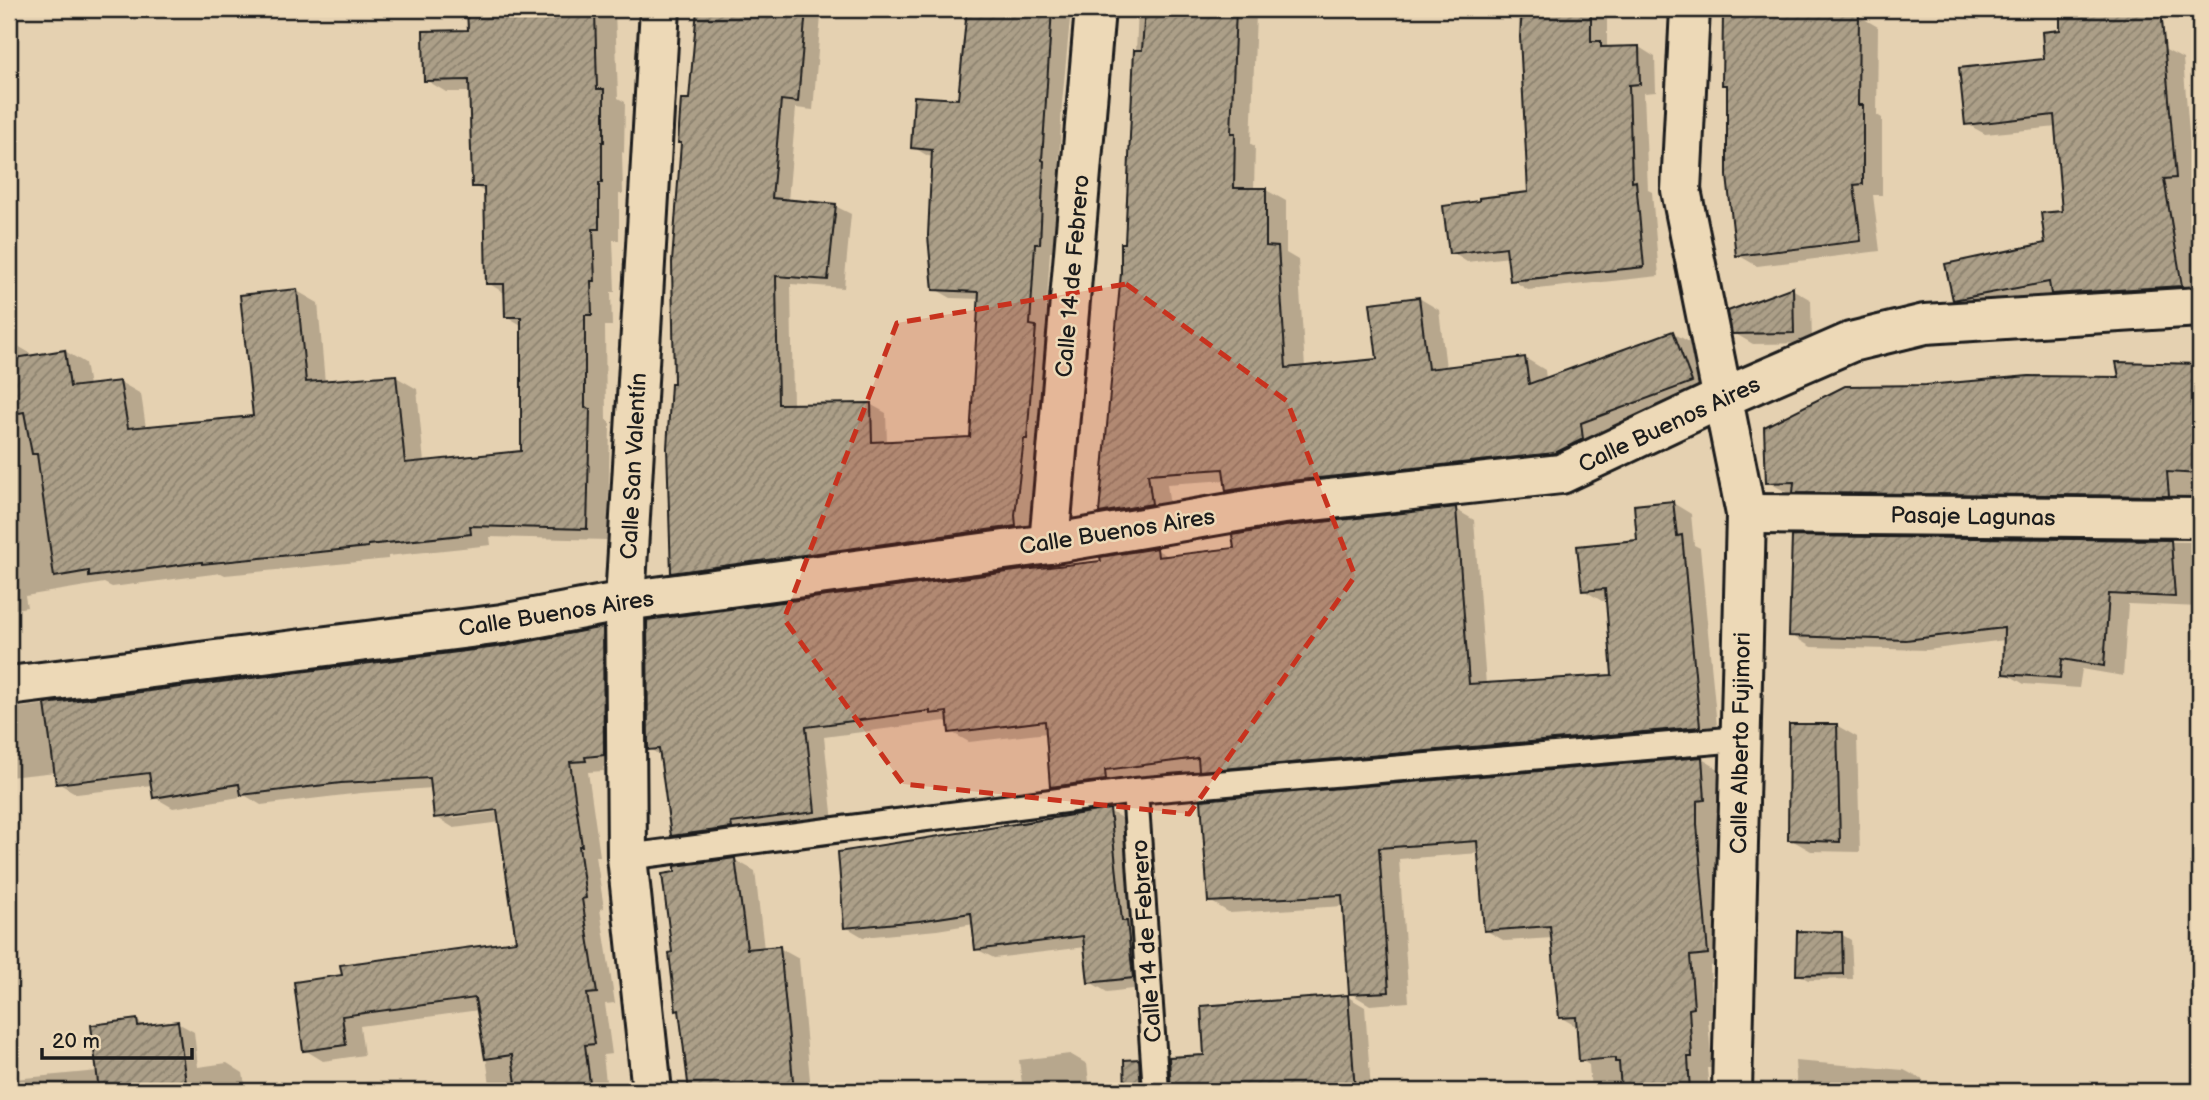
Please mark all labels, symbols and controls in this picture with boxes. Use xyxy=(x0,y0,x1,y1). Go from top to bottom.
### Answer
street label: Calle 14 de Febrero xyxy=(1050,174,1096,379)
street label: Calle Buenos Aires xyxy=(1574,370,1765,479)
street label: Calle San Valentín xyxy=(615,372,653,560)
street label: Pasaje Lagunas xyxy=(1890,502,2056,532)
street label: Calle Buenos Aires xyxy=(1017,503,1217,561)
street label: Calle Buenos Aires xyxy=(456,585,656,643)
street label: Calle Alberto Fujimori xyxy=(1725,632,1757,854)
street label: Calle 14 de Febrero xyxy=(1126,838,1168,1043)
scale bar xyxy=(42,1016,192,1060)
text: 20 m xyxy=(52,1029,100,1054)

